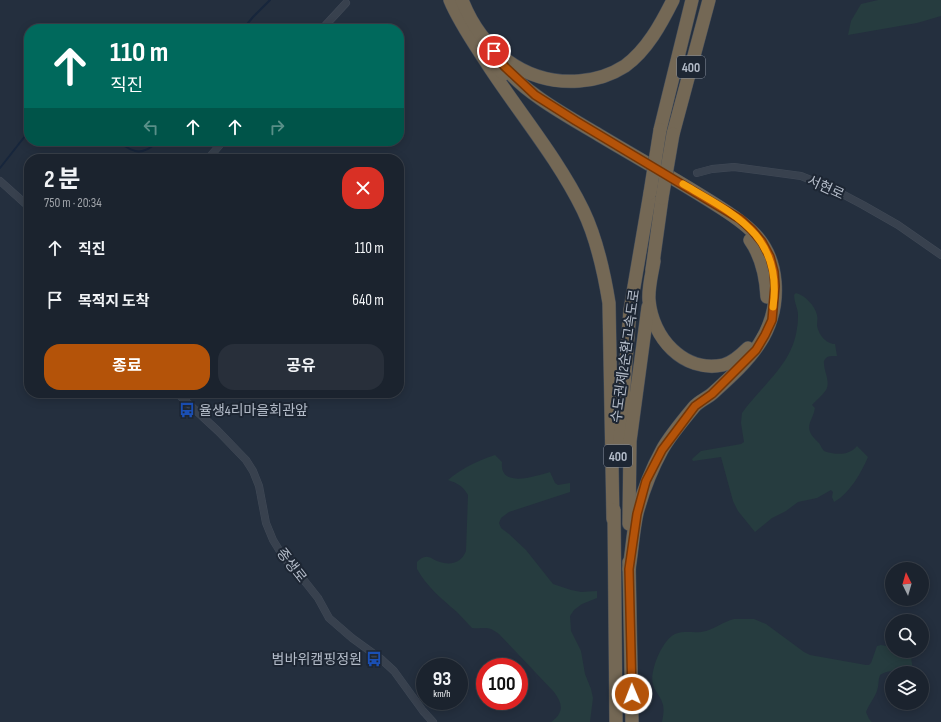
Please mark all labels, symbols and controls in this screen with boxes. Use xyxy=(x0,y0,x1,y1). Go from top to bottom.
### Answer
pin xyxy=(477,34,511,68)
text: 110 m xyxy=(110,36,168,69)
icon: ahead xyxy=(44,40,96,92)
icon: arrive xyxy=(483,40,505,62)
road number: 400 xyxy=(677,56,705,78)
text: 직진 xyxy=(110,75,143,96)
icon: left xyxy=(140,116,162,138)
icon: ahead xyxy=(182,116,204,138)
icon: ahead xyxy=(224,116,246,138)
icon: right xyxy=(266,116,288,138)
text: 2 분 xyxy=(44,165,80,194)
button: close xyxy=(342,167,384,209)
street label: 서현로 xyxy=(805,172,847,203)
text: 750 m · 20:34 xyxy=(44,195,102,211)
icon: ahead xyxy=(44,237,66,259)
text: 110 m xyxy=(355,239,384,258)
text: 직진 xyxy=(78,240,106,259)
street label: 수도권제2순환고속도로 xyxy=(608,288,643,424)
icon: arrive xyxy=(44,289,66,311)
text: 640 m xyxy=(352,291,384,310)
text: 목적지 도착 xyxy=(78,292,149,311)
button: 종료 xyxy=(44,344,210,390)
button: 공유 xyxy=(218,344,384,390)
bus stop icon: 율생4리마을회관앞 xyxy=(178,401,196,419)
place label: 율생4리마을회관앞 xyxy=(199,402,308,419)
road number: 400 xyxy=(604,445,632,467)
street label: 종생로 xyxy=(273,545,310,586)
north arrow xyxy=(885,562,929,606)
map controls xyxy=(885,562,929,710)
button: search xyxy=(885,614,929,658)
bus stop icon: 범바위캠핑정원 xyxy=(365,650,383,668)
place label: 범바위캠핑정원 xyxy=(272,651,362,668)
speed limit sign: 100 xyxy=(476,658,528,710)
button: layers xyxy=(885,666,929,710)
text: 93 xyxy=(433,667,451,691)
position arrow xyxy=(611,673,653,715)
text: km/h xyxy=(433,688,451,700)

